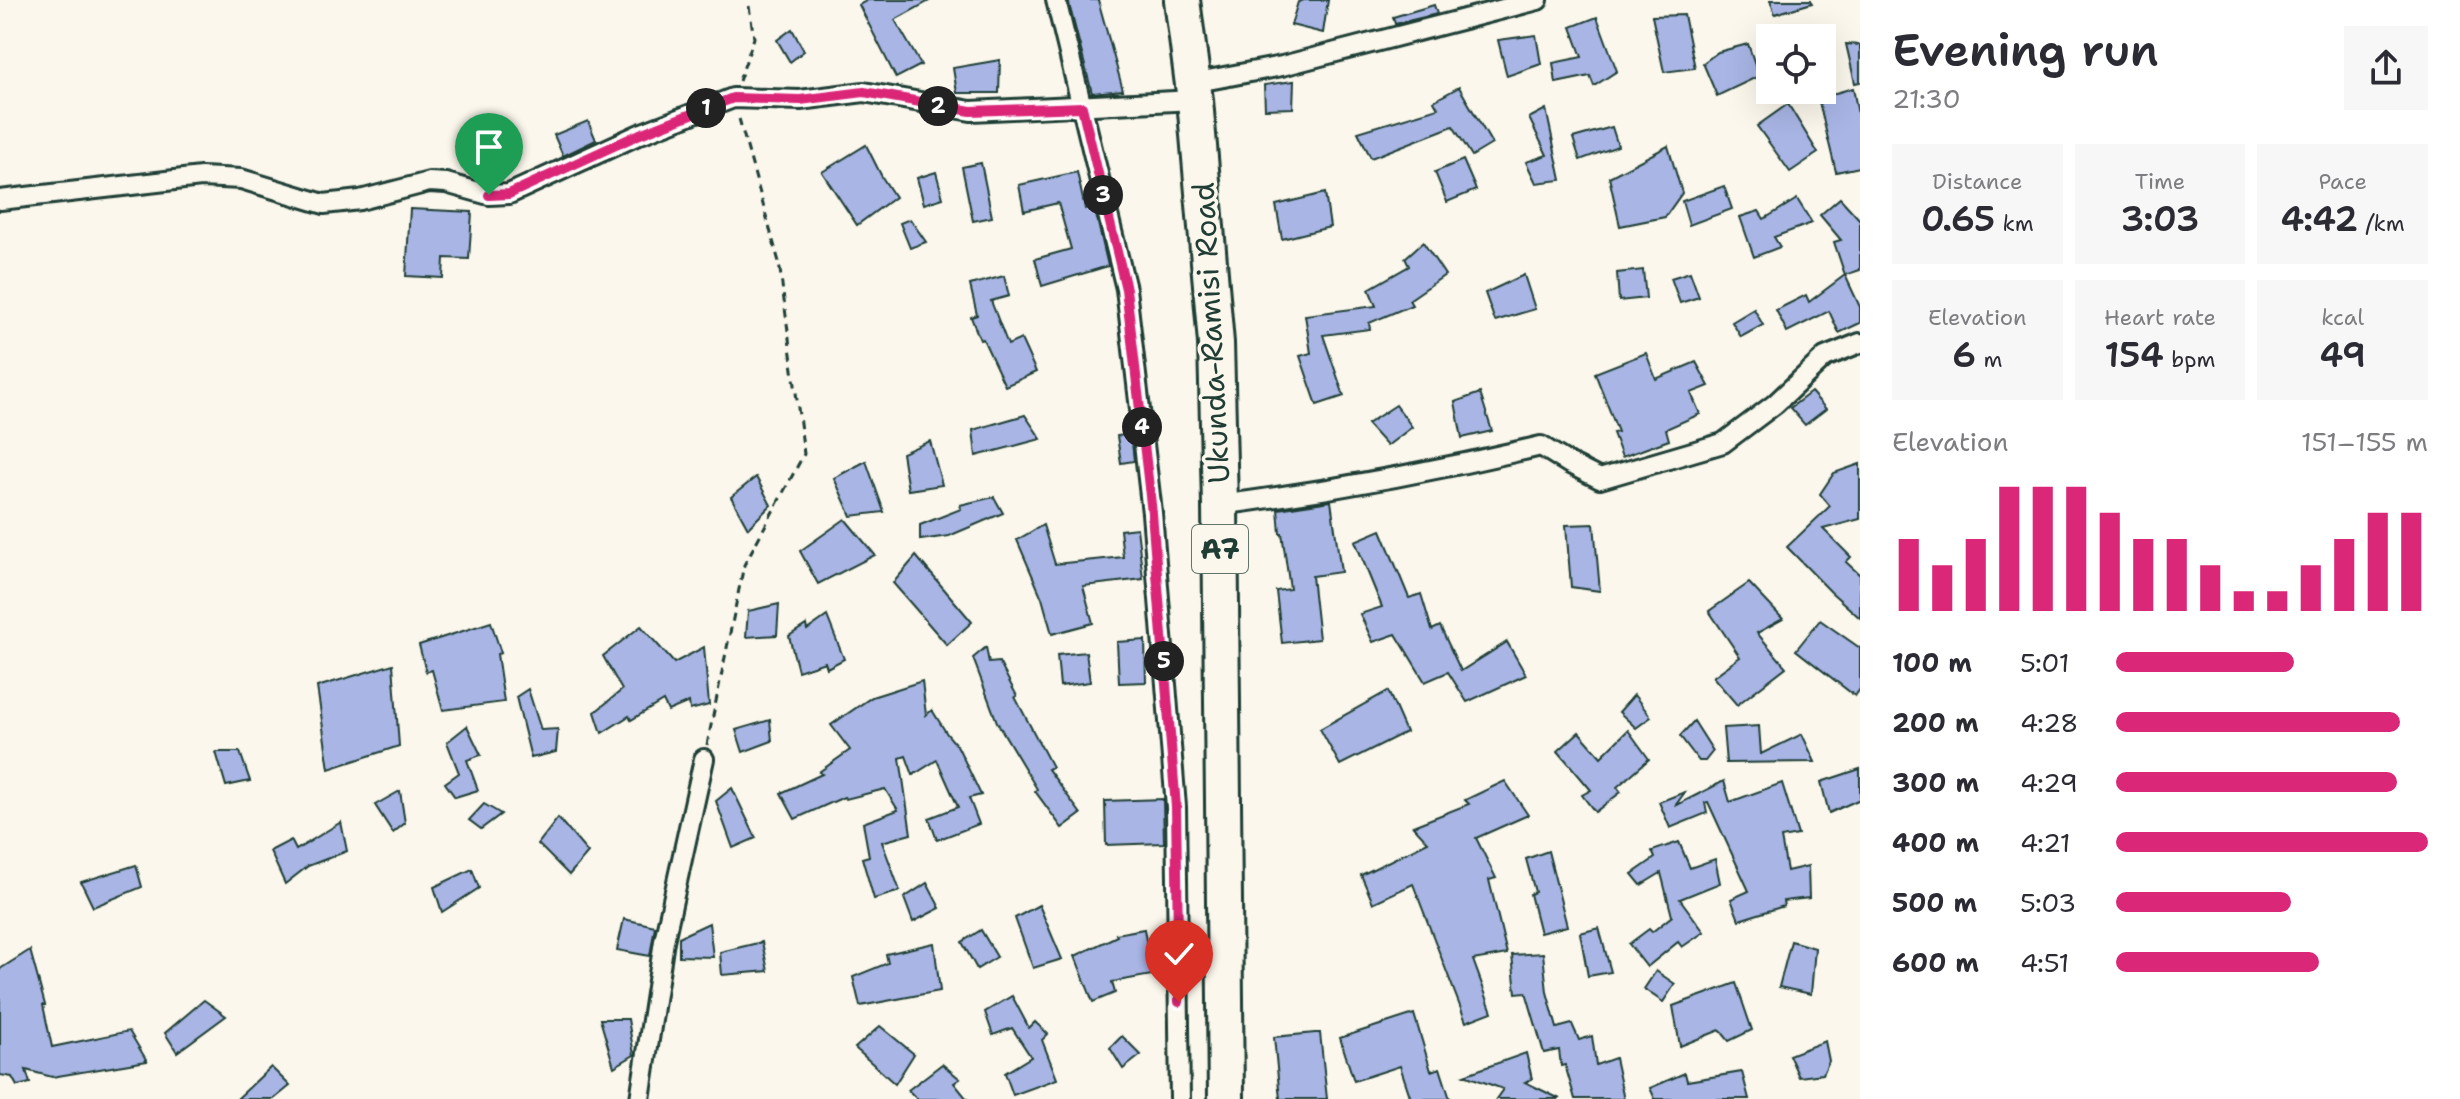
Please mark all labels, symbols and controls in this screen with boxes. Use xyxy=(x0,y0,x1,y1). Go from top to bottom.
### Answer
text: Evening run xyxy=(1892,21,2159,80)
map controls xyxy=(1756,24,1836,104)
button: locate xyxy=(1756,24,1836,104)
button: share xyxy=(2344,26,2428,110)
text: 21:30 xyxy=(1892,81,1961,116)
pin: 2 xyxy=(918,86,958,126)
pin: 1 xyxy=(686,88,726,128)
text: 2 xyxy=(930,91,946,120)
text: 1 xyxy=(701,93,711,122)
pin xyxy=(455,113,523,195)
icon: arrive xyxy=(467,125,511,169)
text: Distance xyxy=(1932,167,2022,196)
text: Time xyxy=(2135,167,2185,196)
text: Pace xyxy=(2318,167,2367,196)
pin: 3 xyxy=(1083,175,1123,215)
text: 3 xyxy=(1095,180,1111,209)
street label: Ukunda-Ramisi Road xyxy=(1183,181,1239,485)
text: 0.65 xyxy=(1921,196,1995,242)
text: 3:03 xyxy=(2121,196,2199,242)
text: 4:42 xyxy=(2281,196,2358,242)
text: km xyxy=(1995,209,2034,238)
text: /km xyxy=(2358,209,2405,238)
text: Elevation xyxy=(1928,303,2027,332)
text: Heart rate xyxy=(2104,303,2216,332)
text: kcal xyxy=(2321,303,2364,332)
text: 6 xyxy=(1952,332,1976,378)
text: 154 xyxy=(2104,332,2164,378)
text: 49 xyxy=(2319,332,2366,378)
text: m xyxy=(1976,345,2002,374)
text: bpm xyxy=(2164,345,2216,374)
pin: 4 xyxy=(1122,407,1162,447)
text: 4 xyxy=(1134,412,1150,441)
text: Elevation xyxy=(1892,424,2008,459)
text: 151–155 m xyxy=(2301,424,2428,459)
road number: A7 xyxy=(1192,525,1248,573)
pin: 5 xyxy=(1144,641,1184,681)
text: 100 m xyxy=(1892,645,1972,680)
text: 5:01 xyxy=(2020,645,2069,680)
text: 5 xyxy=(1157,646,1171,675)
text: 200 m xyxy=(1892,705,1979,740)
text: 4:28 xyxy=(2020,705,2079,740)
text: 300 m xyxy=(1892,765,1979,800)
text: 4:29 xyxy=(2020,765,2078,800)
text: 400 m xyxy=(1892,825,1979,860)
text: 4:21 xyxy=(2020,825,2071,860)
text: 500 m xyxy=(1892,885,1977,920)
text: 5:03 xyxy=(2020,885,2076,920)
pin xyxy=(1145,920,1213,1002)
icon: check xyxy=(1157,932,1201,976)
text: 600 m xyxy=(1892,945,1979,980)
text: 4:51 xyxy=(2020,945,2069,980)

